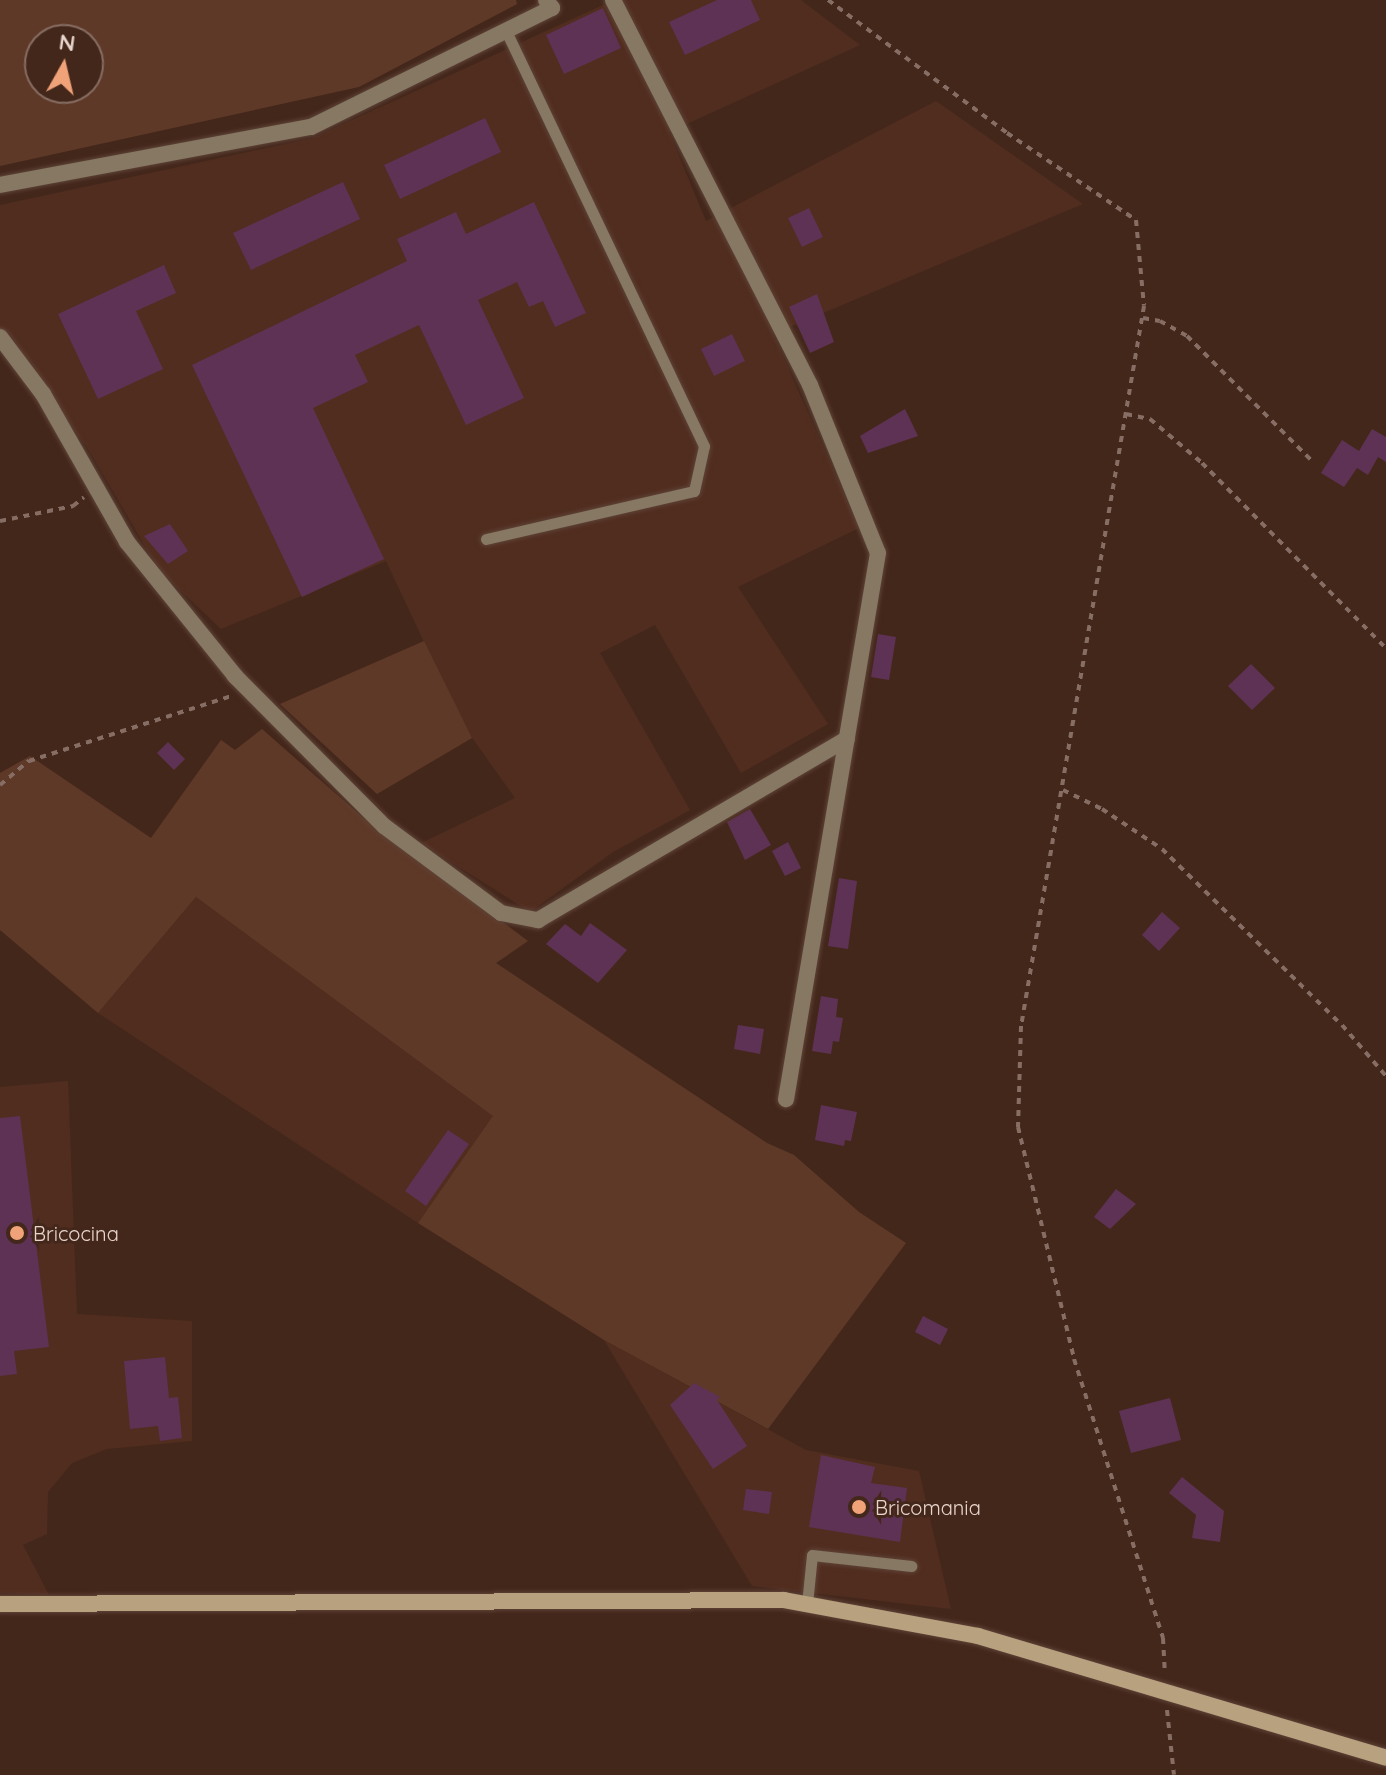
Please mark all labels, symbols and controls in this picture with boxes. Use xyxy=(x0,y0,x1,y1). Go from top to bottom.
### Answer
north arrow xyxy=(24,24,104,104)
text: N xyxy=(57,27,77,57)
place label: Bricocina xyxy=(33,1221,119,1245)
marker: Bricocina xyxy=(8,1224,26,1242)
place label: Bricomania xyxy=(875,1495,981,1519)
marker: Bricomania xyxy=(850,1498,868,1516)

